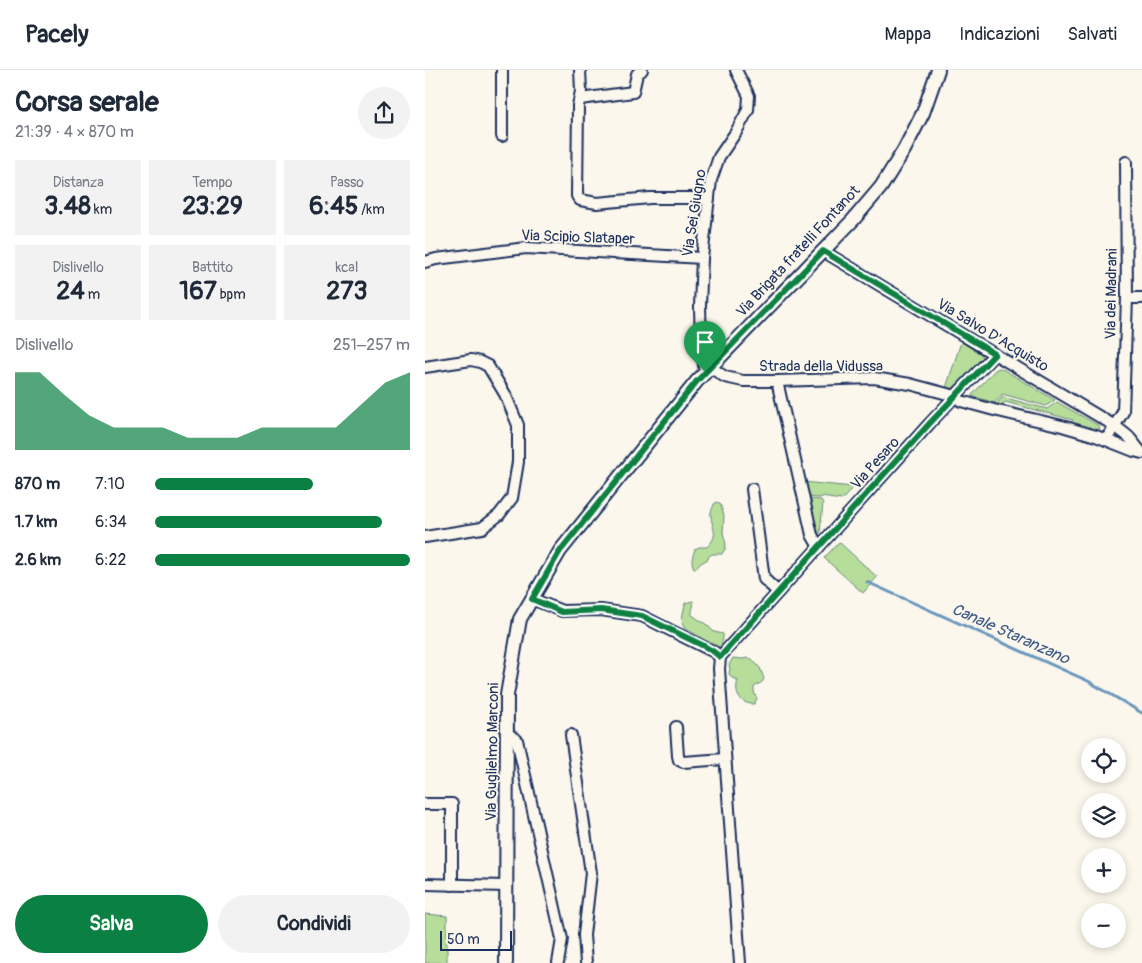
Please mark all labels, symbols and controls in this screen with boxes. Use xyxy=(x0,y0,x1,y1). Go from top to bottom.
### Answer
text: Pacely xyxy=(25,20,88,49)
text: Mappa xyxy=(884,23,931,46)
text: Indicazioni xyxy=(959,23,1039,46)
text: Salvati xyxy=(1067,23,1117,46)
text: Corsa serale xyxy=(15,85,159,120)
button: share xyxy=(358,87,410,139)
text: 21:39 · 4 × 870 m xyxy=(15,122,134,142)
street label: Via Sei Giugno xyxy=(678,168,711,258)
text: Distanza xyxy=(53,174,104,191)
text: Tempo xyxy=(192,174,233,191)
text: Passo xyxy=(330,174,364,191)
street label: Via Brigata fratelli Fontanot xyxy=(732,181,865,321)
text: 3.48 xyxy=(44,191,91,222)
text: 23:29 xyxy=(182,191,243,222)
text: 6:45 xyxy=(309,191,358,222)
text: km xyxy=(91,201,112,218)
text: /km xyxy=(358,201,385,218)
street label: Via Scipio Slataper xyxy=(521,226,636,249)
street label: Via dei Madrani xyxy=(1101,248,1122,340)
text: Dislivello xyxy=(53,259,104,276)
text: Battito xyxy=(192,259,233,276)
text: kcal xyxy=(335,259,358,276)
text: 24 xyxy=(56,276,85,307)
text: 167 xyxy=(179,276,217,307)
text: 273 xyxy=(326,276,367,307)
text: m xyxy=(85,286,100,303)
text: bpm xyxy=(217,286,246,303)
street label: Via Salvo D'Acquisto xyxy=(933,295,1052,376)
pin xyxy=(684,321,726,372)
icon: arrive xyxy=(691,328,719,356)
text: Dislivello xyxy=(15,335,73,355)
text: 251–257 m xyxy=(333,335,410,355)
street label: Strada della Vidussa xyxy=(759,357,883,376)
street label: Via Pesaro xyxy=(847,433,904,494)
text: 870 m xyxy=(15,474,60,494)
text: 7:10 xyxy=(95,474,125,494)
text: 1.7 km xyxy=(15,512,58,532)
text: 6:34 xyxy=(95,512,127,532)
text: 2.6 km xyxy=(15,550,61,570)
text: 6:22 xyxy=(95,550,126,570)
water label: Canale Staranzano xyxy=(949,599,1074,669)
street label: Via Guglielmo Marconi xyxy=(482,682,503,821)
map controls xyxy=(1081,738,1126,948)
button: locate xyxy=(1081,738,1126,783)
button: layers xyxy=(1081,793,1126,838)
button: + xyxy=(1081,848,1126,893)
button: Salva xyxy=(15,895,208,953)
button: Condividi xyxy=(218,895,410,953)
button: − xyxy=(1081,903,1126,948)
scale bar xyxy=(440,928,513,951)
text: 50 m xyxy=(447,931,480,948)

